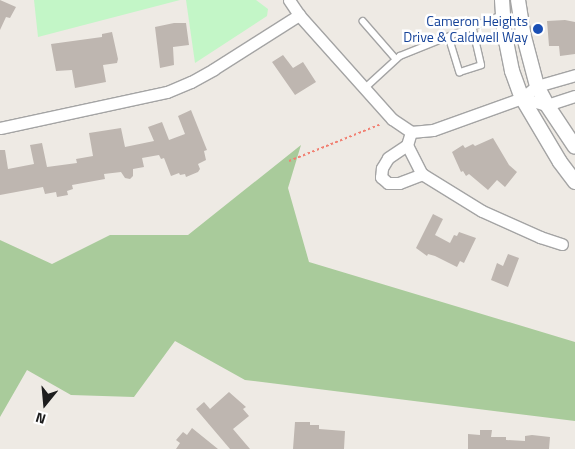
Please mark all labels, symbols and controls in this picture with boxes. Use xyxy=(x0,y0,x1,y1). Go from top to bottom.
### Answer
place label: Cameron Heights Drive & Caldwell Way xyxy=(403,13,528,46)
marker: Cameron Heights Drive & Caldwell Way xyxy=(532,23,544,35)
north arrow xyxy=(20,379,70,429)
text: N xyxy=(33,407,48,430)

